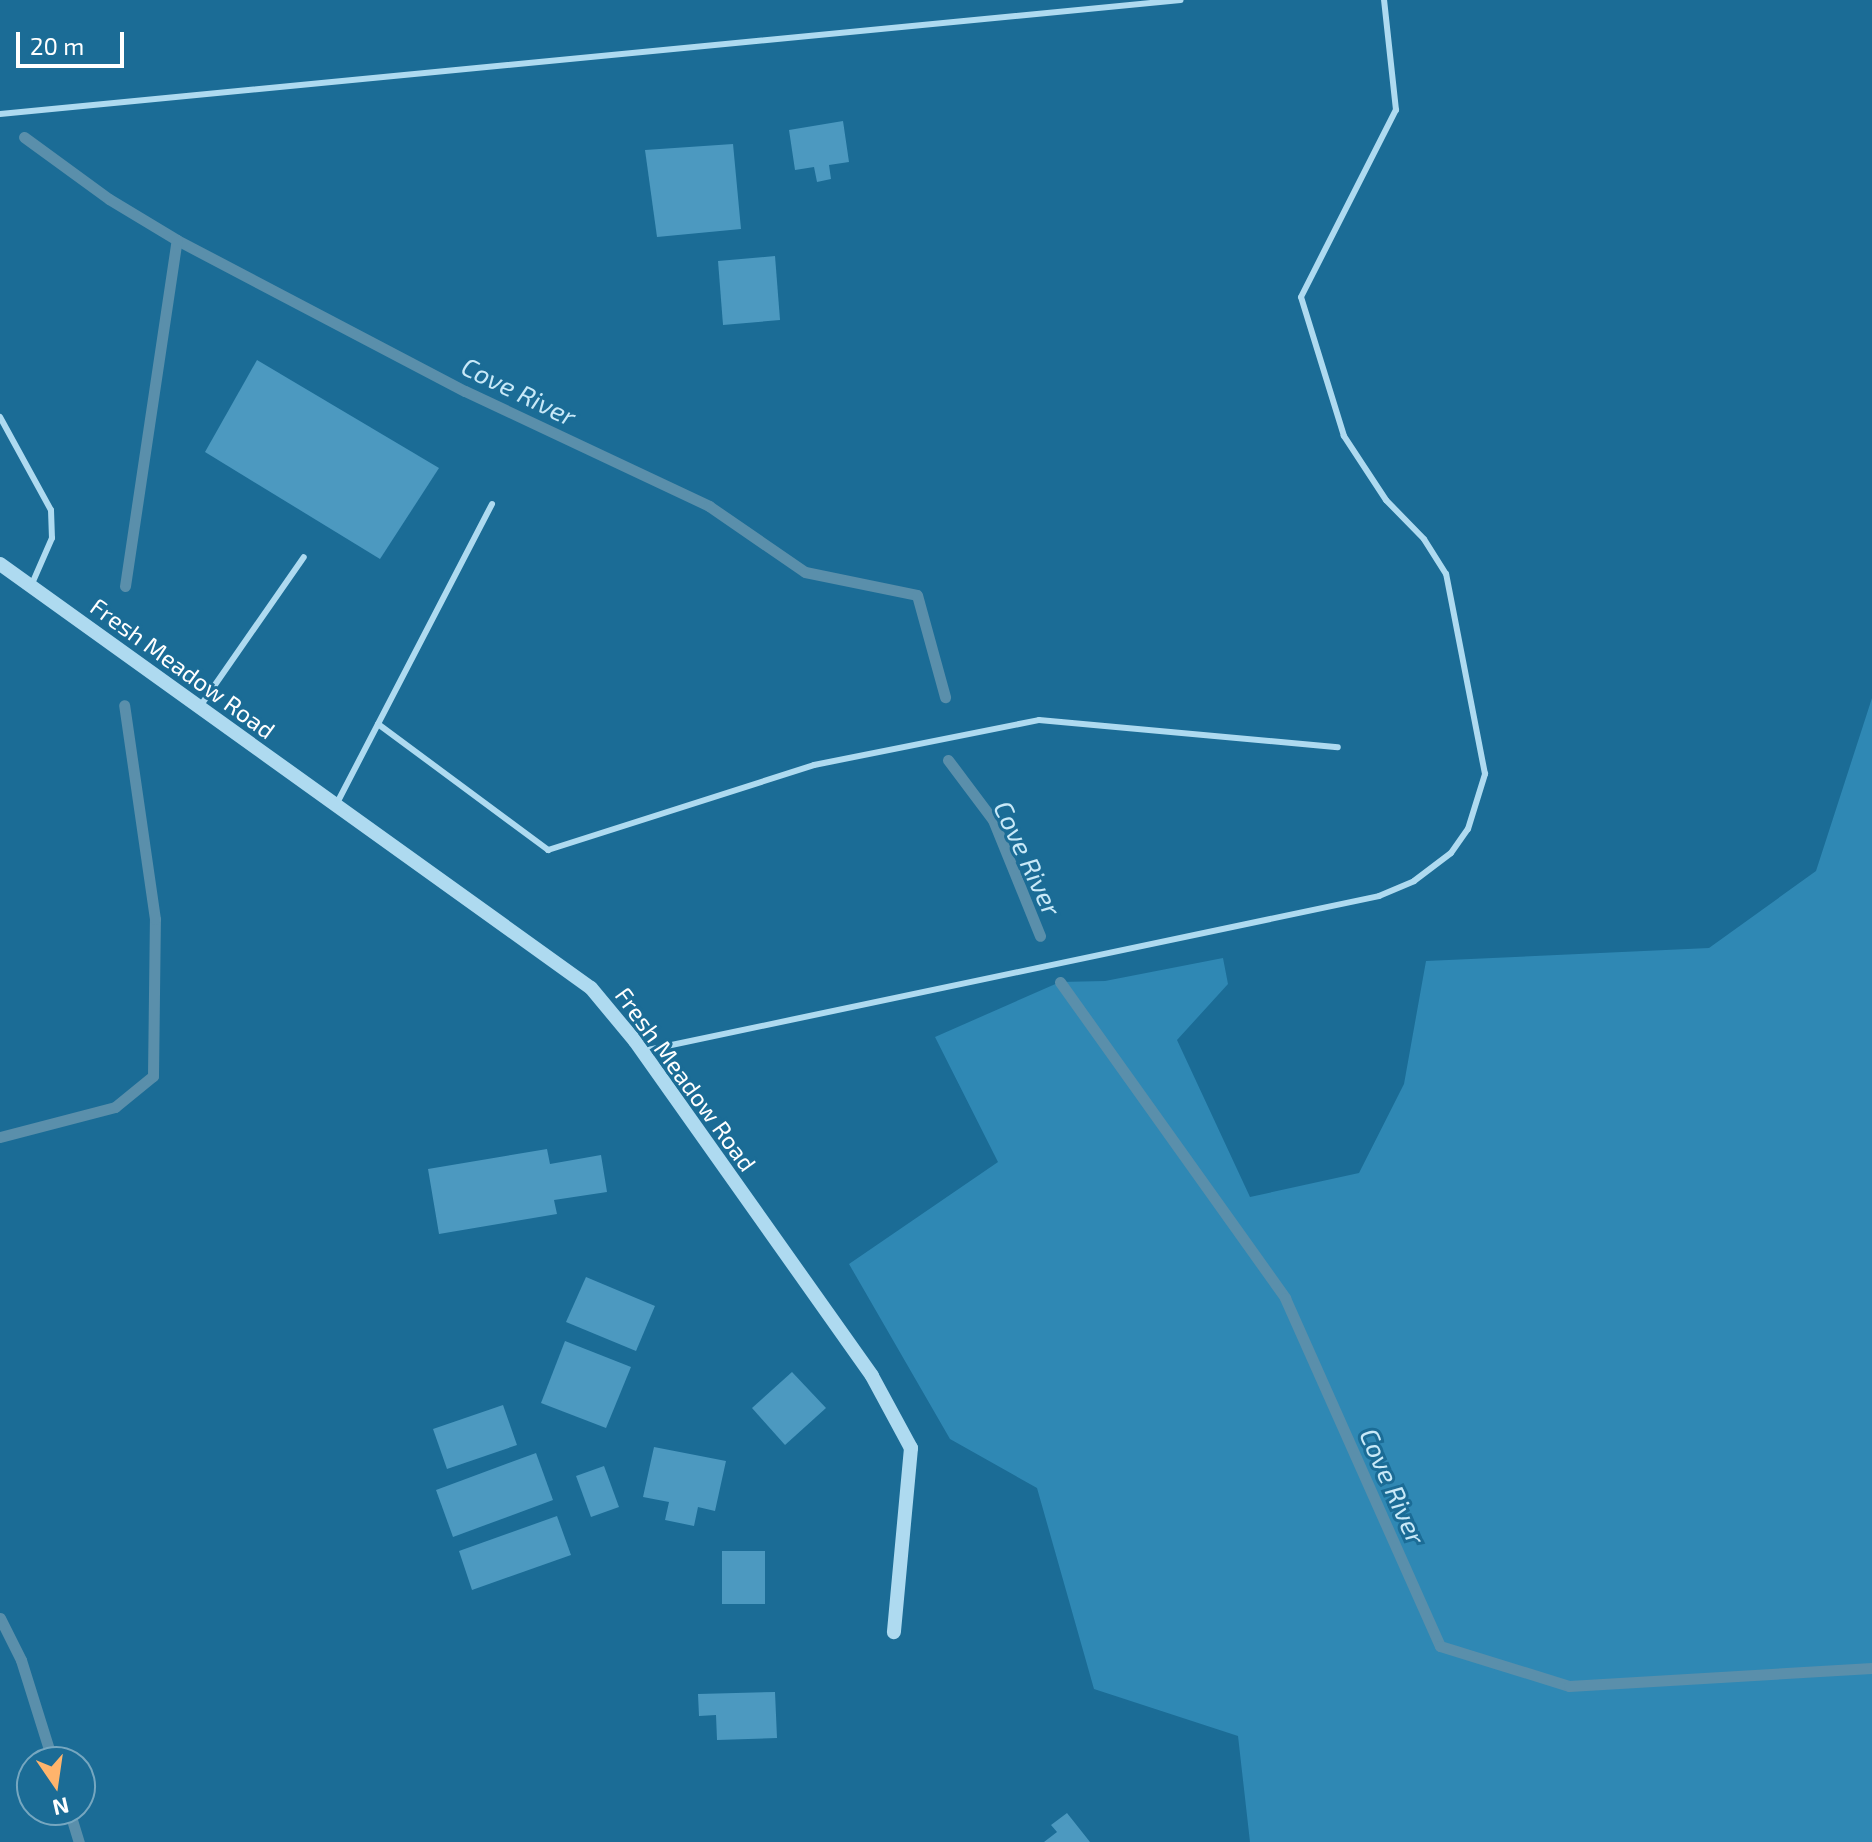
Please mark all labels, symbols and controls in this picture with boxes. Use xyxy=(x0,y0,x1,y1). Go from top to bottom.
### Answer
scale bar xyxy=(20,16,128,66)
text: 20 m xyxy=(30,31,84,60)
water label: Cove River xyxy=(457,350,581,432)
street label: Fresh Meadow Road xyxy=(85,591,281,745)
water label: Cove River xyxy=(988,796,1068,920)
street label: Fresh Meadow Road xyxy=(609,981,763,1177)
water label: Cove River xyxy=(1354,1423,1432,1549)
north arrow xyxy=(16,1746,96,1826)
text: N xyxy=(50,1793,72,1822)

